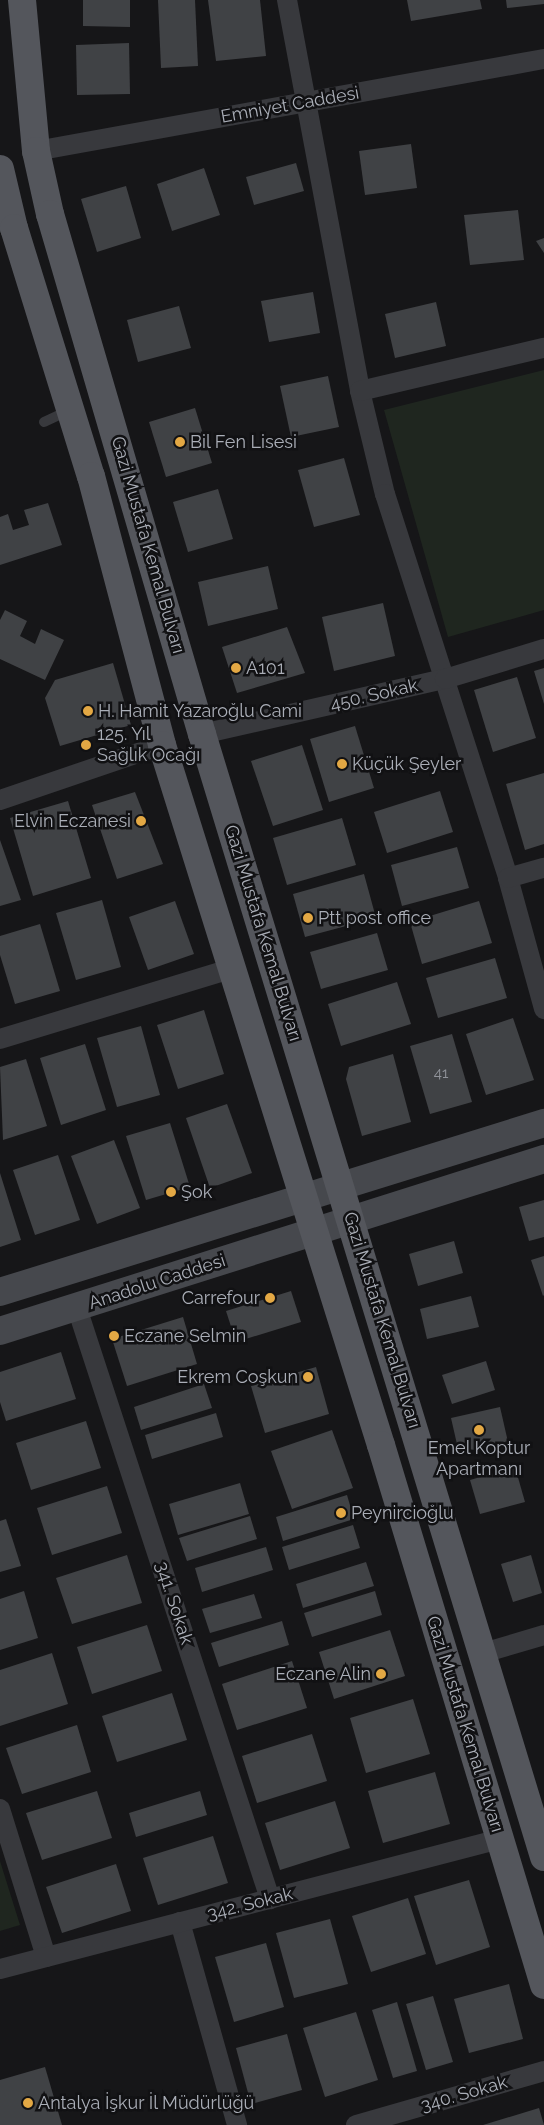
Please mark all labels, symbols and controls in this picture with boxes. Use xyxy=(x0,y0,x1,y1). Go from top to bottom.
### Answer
street label: Emniyet Caddesi xyxy=(219,82,361,128)
place label: Bil Fen Lisesi xyxy=(190,431,297,453)
street label: Gazi Mustafa Kemal Bulvarı xyxy=(107,434,189,656)
marker: Bil Fen Lisesi xyxy=(174,436,186,448)
place label: A101 xyxy=(246,657,285,679)
marker: A101 xyxy=(230,662,242,674)
street label: 450. Sokak xyxy=(328,674,420,716)
place label: H. Hamit Yazaroğlu Cami xyxy=(98,700,303,722)
marker: H. Hamit Yazaroğlu Cami xyxy=(82,705,94,717)
place label: 125. Yıl Sağlık Ocağı xyxy=(97,724,200,766)
marker: 125. Yıl Sağlık Ocağı xyxy=(79,738,93,752)
place label: Küçük Şeyler xyxy=(352,753,461,775)
marker: Küçük Şeyler xyxy=(336,758,348,770)
place label: Elvin Eczanesi xyxy=(14,810,131,832)
marker: Elvin Eczanesi xyxy=(135,815,147,827)
street label: Gazi Mustafa Kemal Bulvarı xyxy=(220,822,306,1044)
place label: Ptt post office xyxy=(318,907,431,929)
marker: Ptt post office xyxy=(302,912,314,924)
house number: 41 xyxy=(434,1065,448,1083)
place label: Şok xyxy=(181,1181,212,1203)
marker: Şok xyxy=(165,1186,177,1198)
street label: Gazi Mustafa Kemal Bulvarı xyxy=(339,1209,425,1431)
street label: Anadolu Caddesi xyxy=(86,1250,228,1314)
place label: Carrefour xyxy=(182,1287,260,1309)
marker: Carrefour xyxy=(264,1292,276,1304)
place label: Eczane Selmin xyxy=(124,1325,246,1347)
marker: Eczane Selmin xyxy=(108,1330,120,1342)
place label: Ekrem Coşkun xyxy=(177,1366,298,1388)
marker: Ekrem Coşkun xyxy=(302,1371,314,1383)
marker: Emel Koptur Apartmanı xyxy=(473,1424,485,1436)
place label: Emel Koptur Apartmanı xyxy=(427,1438,531,1480)
place label: Peynircioğlu xyxy=(351,1502,454,1524)
marker: Peynircioğlu xyxy=(335,1507,347,1519)
street label: 341. Sokak xyxy=(150,1559,198,1647)
street label: Gazi Mustafa Kemal Bulvarı xyxy=(422,1613,508,1835)
place label: Eczane Alin xyxy=(275,1663,371,1685)
marker: Eczane Alin xyxy=(375,1668,387,1680)
street label: 342. Sokak xyxy=(205,1883,295,1925)
street label: 340. Sokak xyxy=(418,2071,510,2117)
place label: Antalya İşkur İl Müdürlüğü xyxy=(38,2092,255,2114)
marker: Antalya İşkur İl Müdürlüğü xyxy=(22,2097,34,2109)

